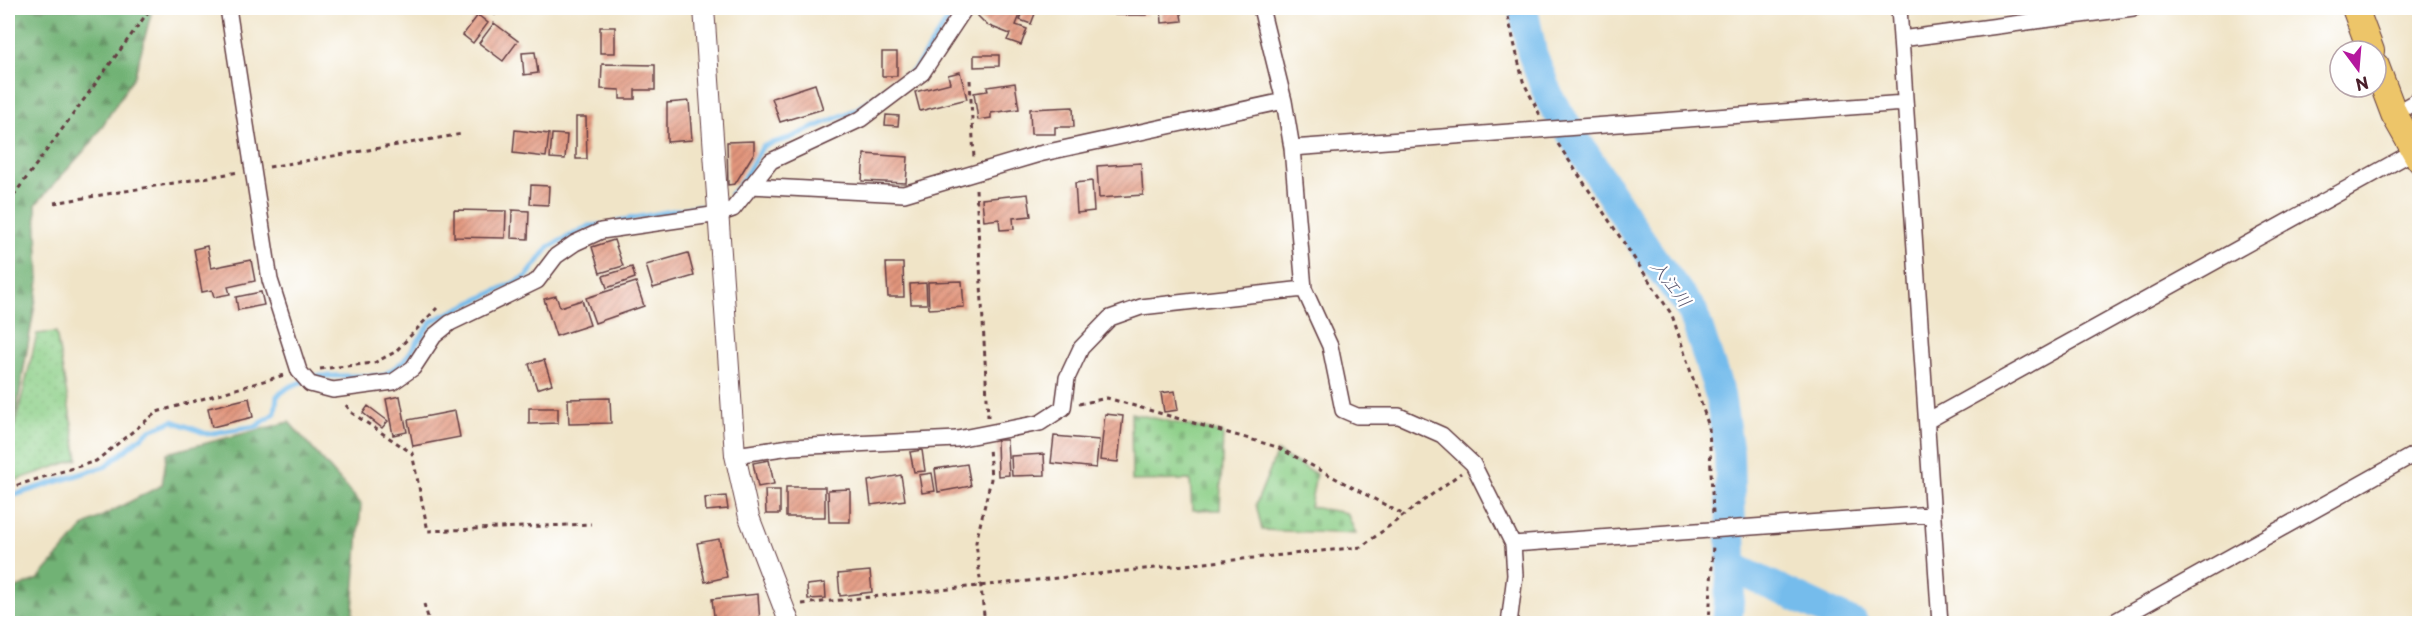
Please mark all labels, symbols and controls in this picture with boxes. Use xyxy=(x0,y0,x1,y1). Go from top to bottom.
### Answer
north arrow xyxy=(2328,39,2388,99)
text: N xyxy=(2353,71,2372,98)
water label: 入江川 xyxy=(1645,253,1699,313)

